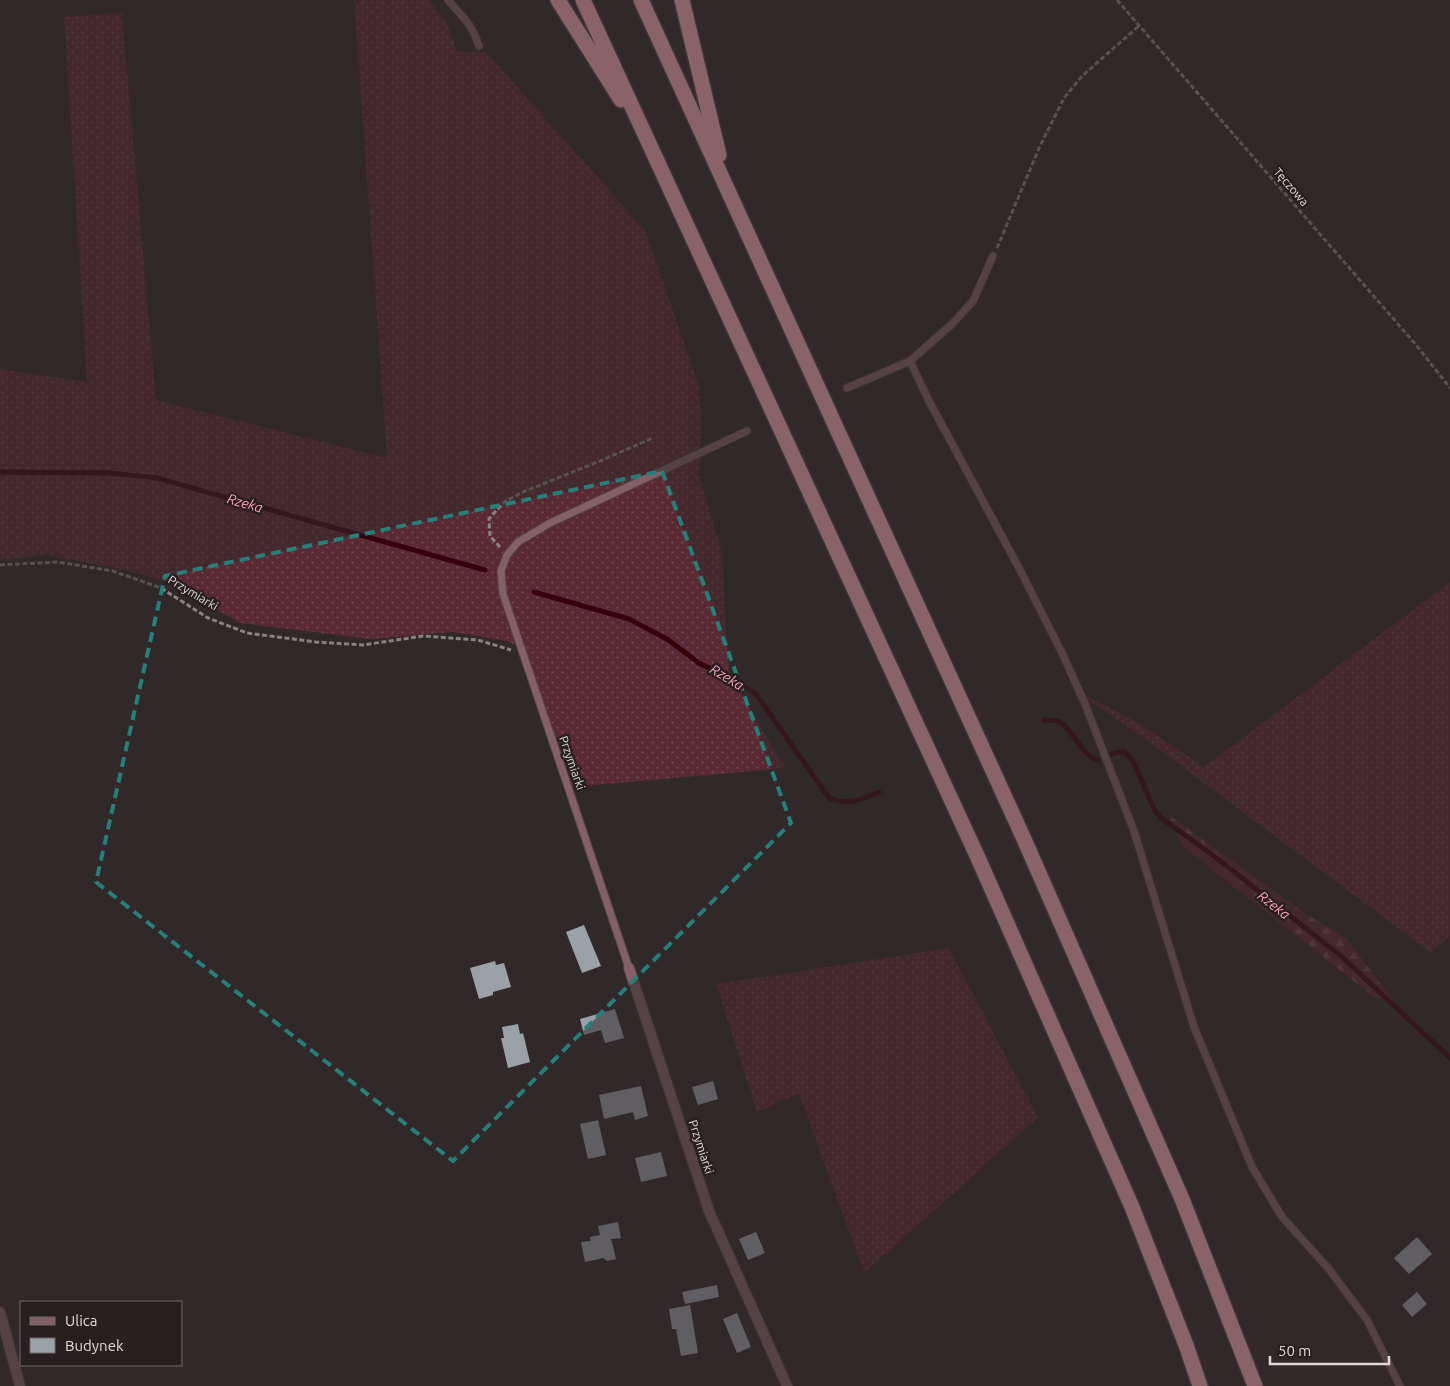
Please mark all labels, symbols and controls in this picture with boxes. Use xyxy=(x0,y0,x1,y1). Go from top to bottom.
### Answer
street label: Tęczowa xyxy=(1271,165,1311,208)
water label: Rzeka xyxy=(225,490,265,516)
street label: Przymiarki xyxy=(166,573,221,613)
water label: Rzeka xyxy=(707,661,747,693)
street label: Przymiarki xyxy=(557,734,588,792)
water label: Rzeka xyxy=(1255,888,1294,923)
street label: Przymiarki xyxy=(687,1118,716,1176)
legend xyxy=(20,1301,182,1366)
text: Ulica xyxy=(65,1312,97,1329)
scale bar xyxy=(1270,1334,1389,1366)
text: Budynek xyxy=(65,1337,124,1354)
text: 50 m xyxy=(1278,1342,1311,1359)

